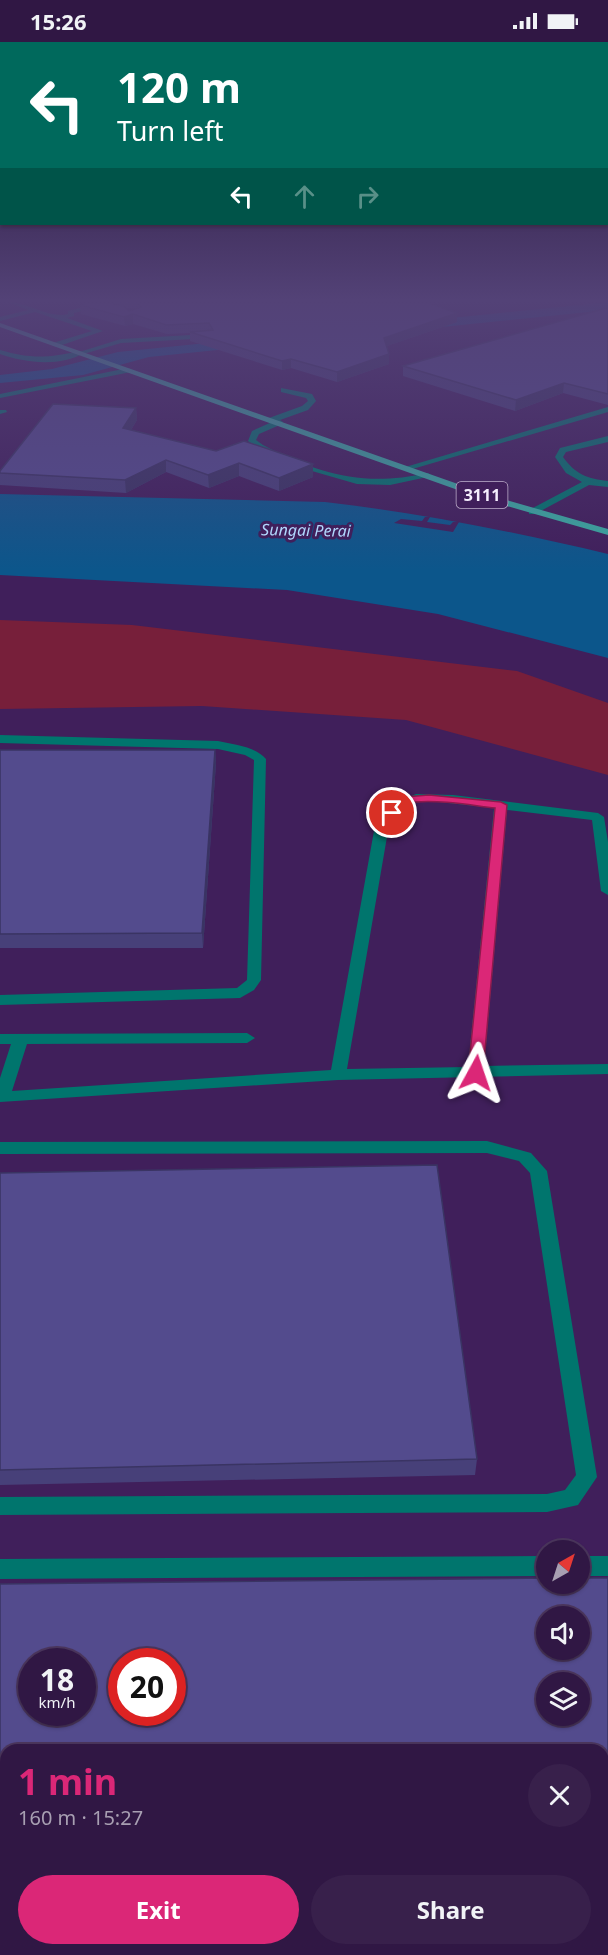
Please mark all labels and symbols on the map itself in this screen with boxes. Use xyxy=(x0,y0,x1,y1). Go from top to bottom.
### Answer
road number: 3111 xyxy=(456,482,508,508)
water label: Sungai Perai xyxy=(261,518,352,542)
pin xyxy=(366,787,417,838)
position arrow xyxy=(444,1041,508,1105)
north arrow xyxy=(536,1540,590,1594)
speed limit sign: 20 xyxy=(108,1648,186,1726)

